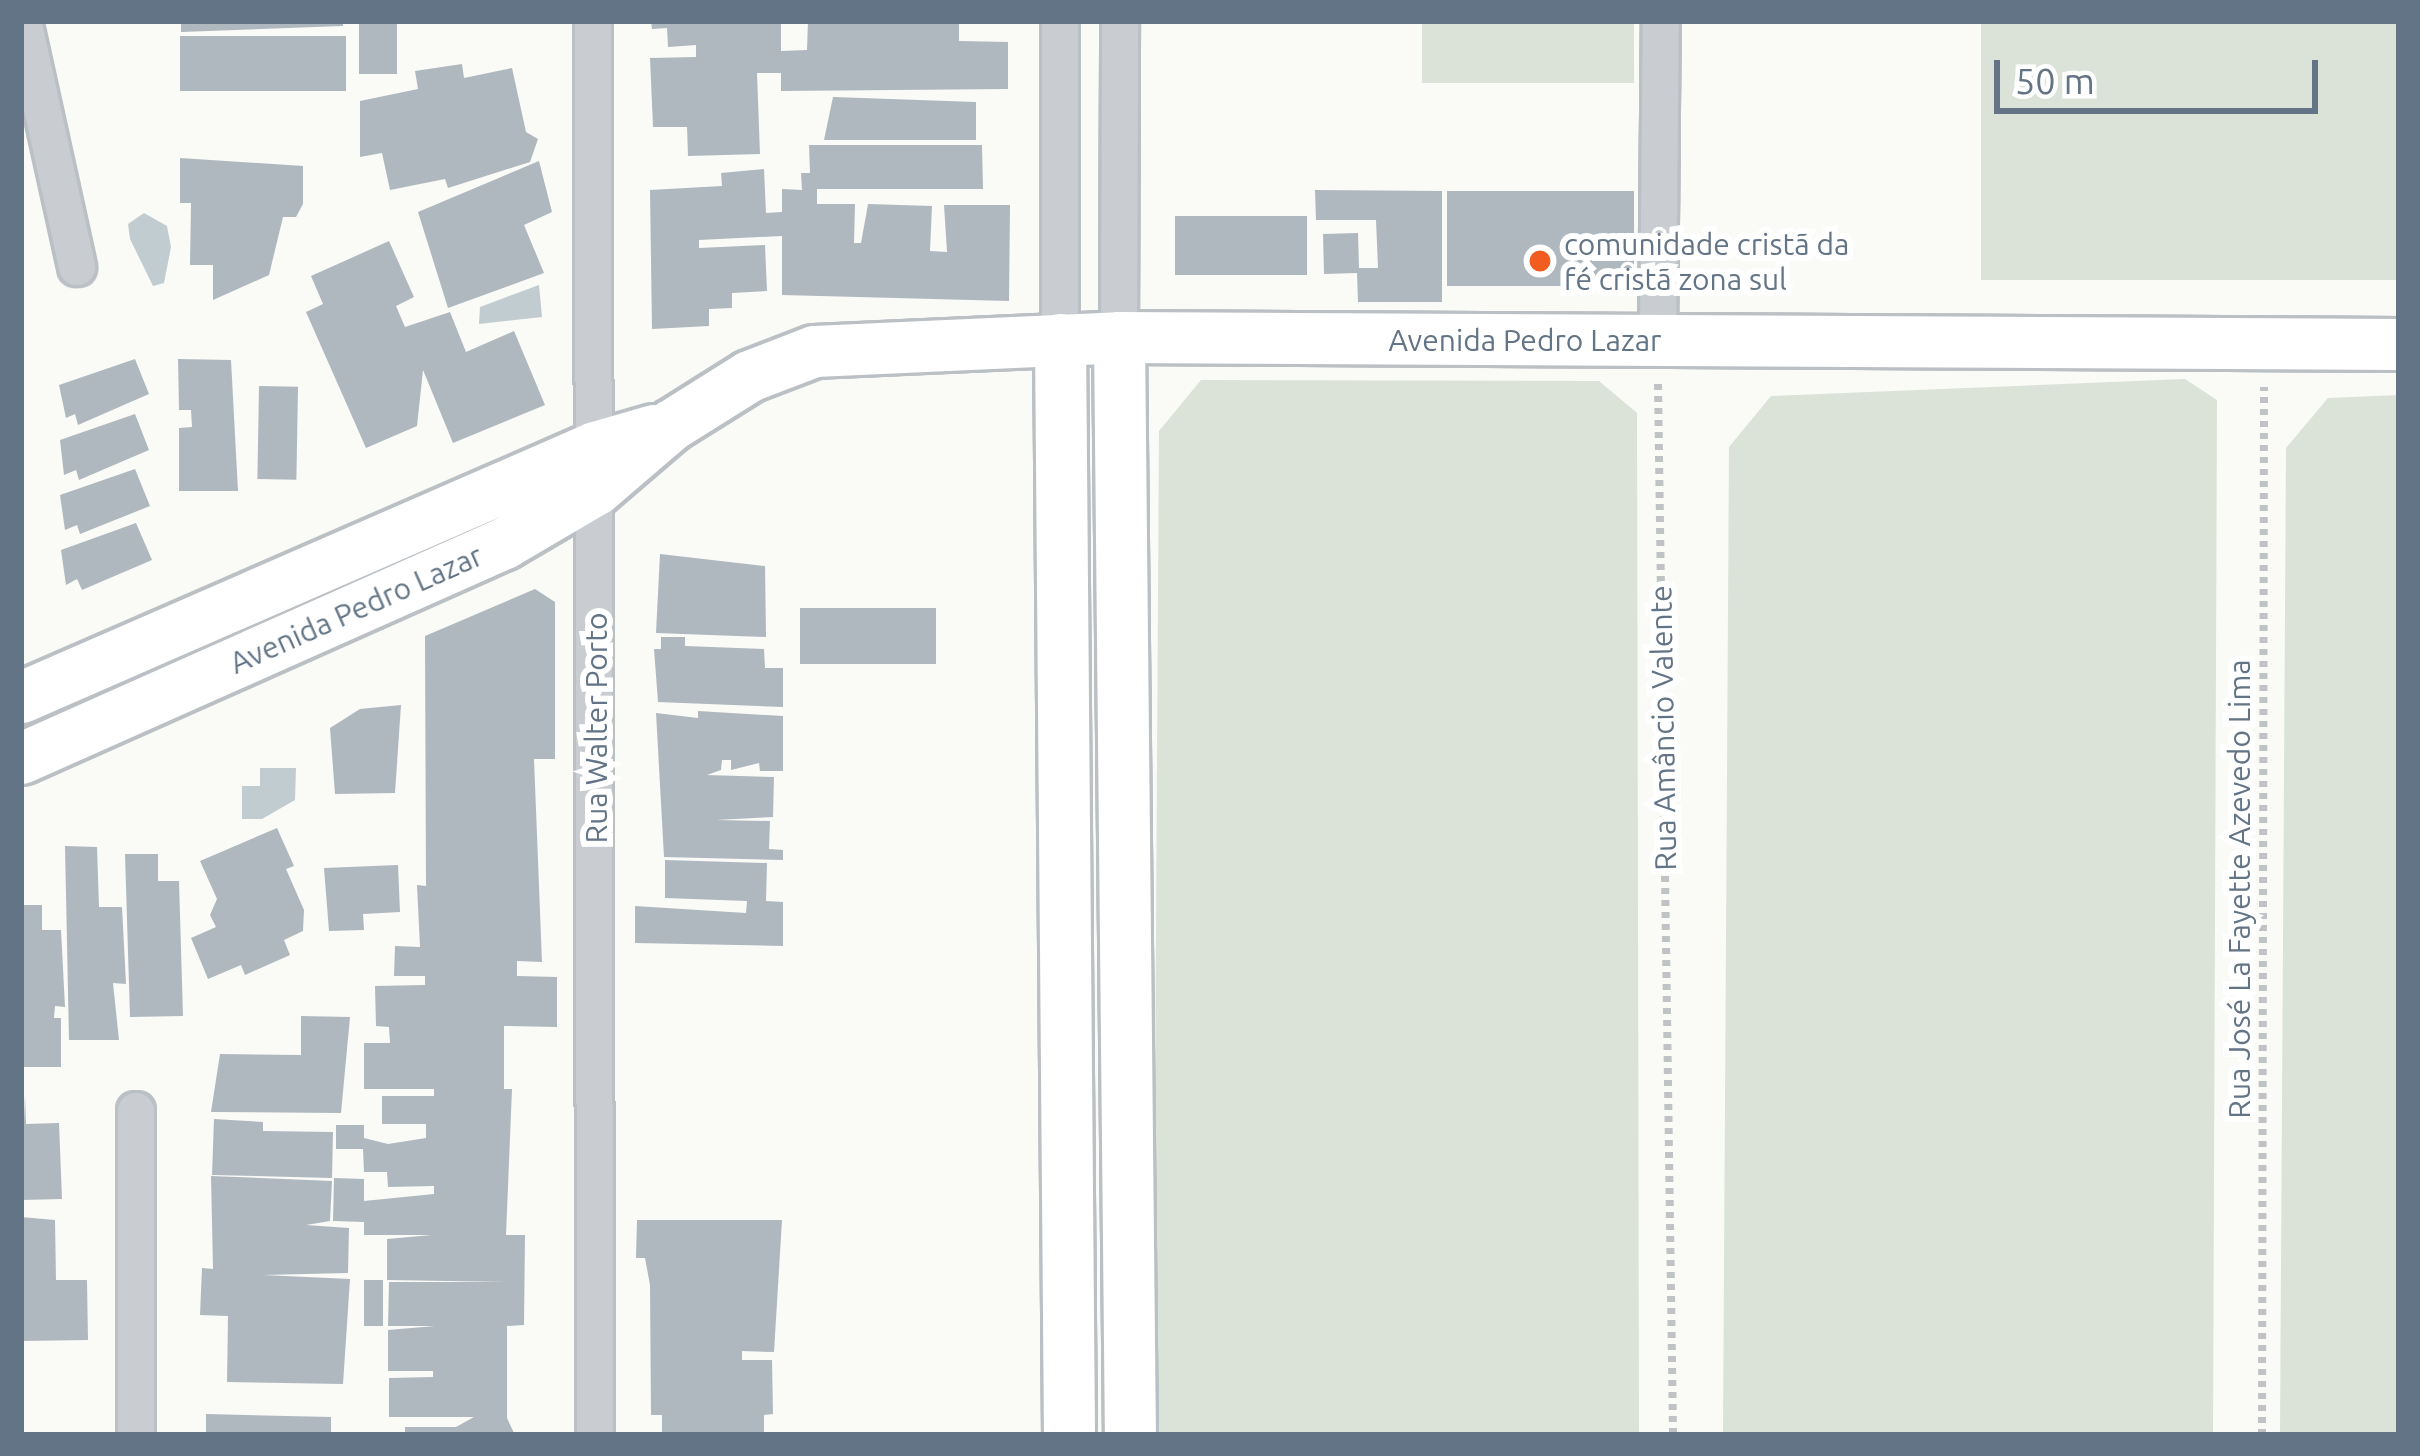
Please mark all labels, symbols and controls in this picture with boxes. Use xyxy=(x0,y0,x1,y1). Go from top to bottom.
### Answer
scale bar xyxy=(2000,36,2324,110)
text: 50 m xyxy=(2015,60,2095,101)
place label: comunidade cristã da fé cristã zona sul xyxy=(1564,226,1849,296)
marker: comunidade cristã da fé cristã zona sul xyxy=(1527,248,1553,274)
street label: Avenida Pedro Lazar xyxy=(1389,322,1661,358)
street label: Avenida Pedro Lazar xyxy=(224,537,488,681)
street label: Rua Amâncio Valente xyxy=(1643,585,1683,871)
street label: Rua Walter Porto xyxy=(578,613,614,843)
street label: Rua José La Fayette Azevedo Lima xyxy=(2221,659,2257,1119)

